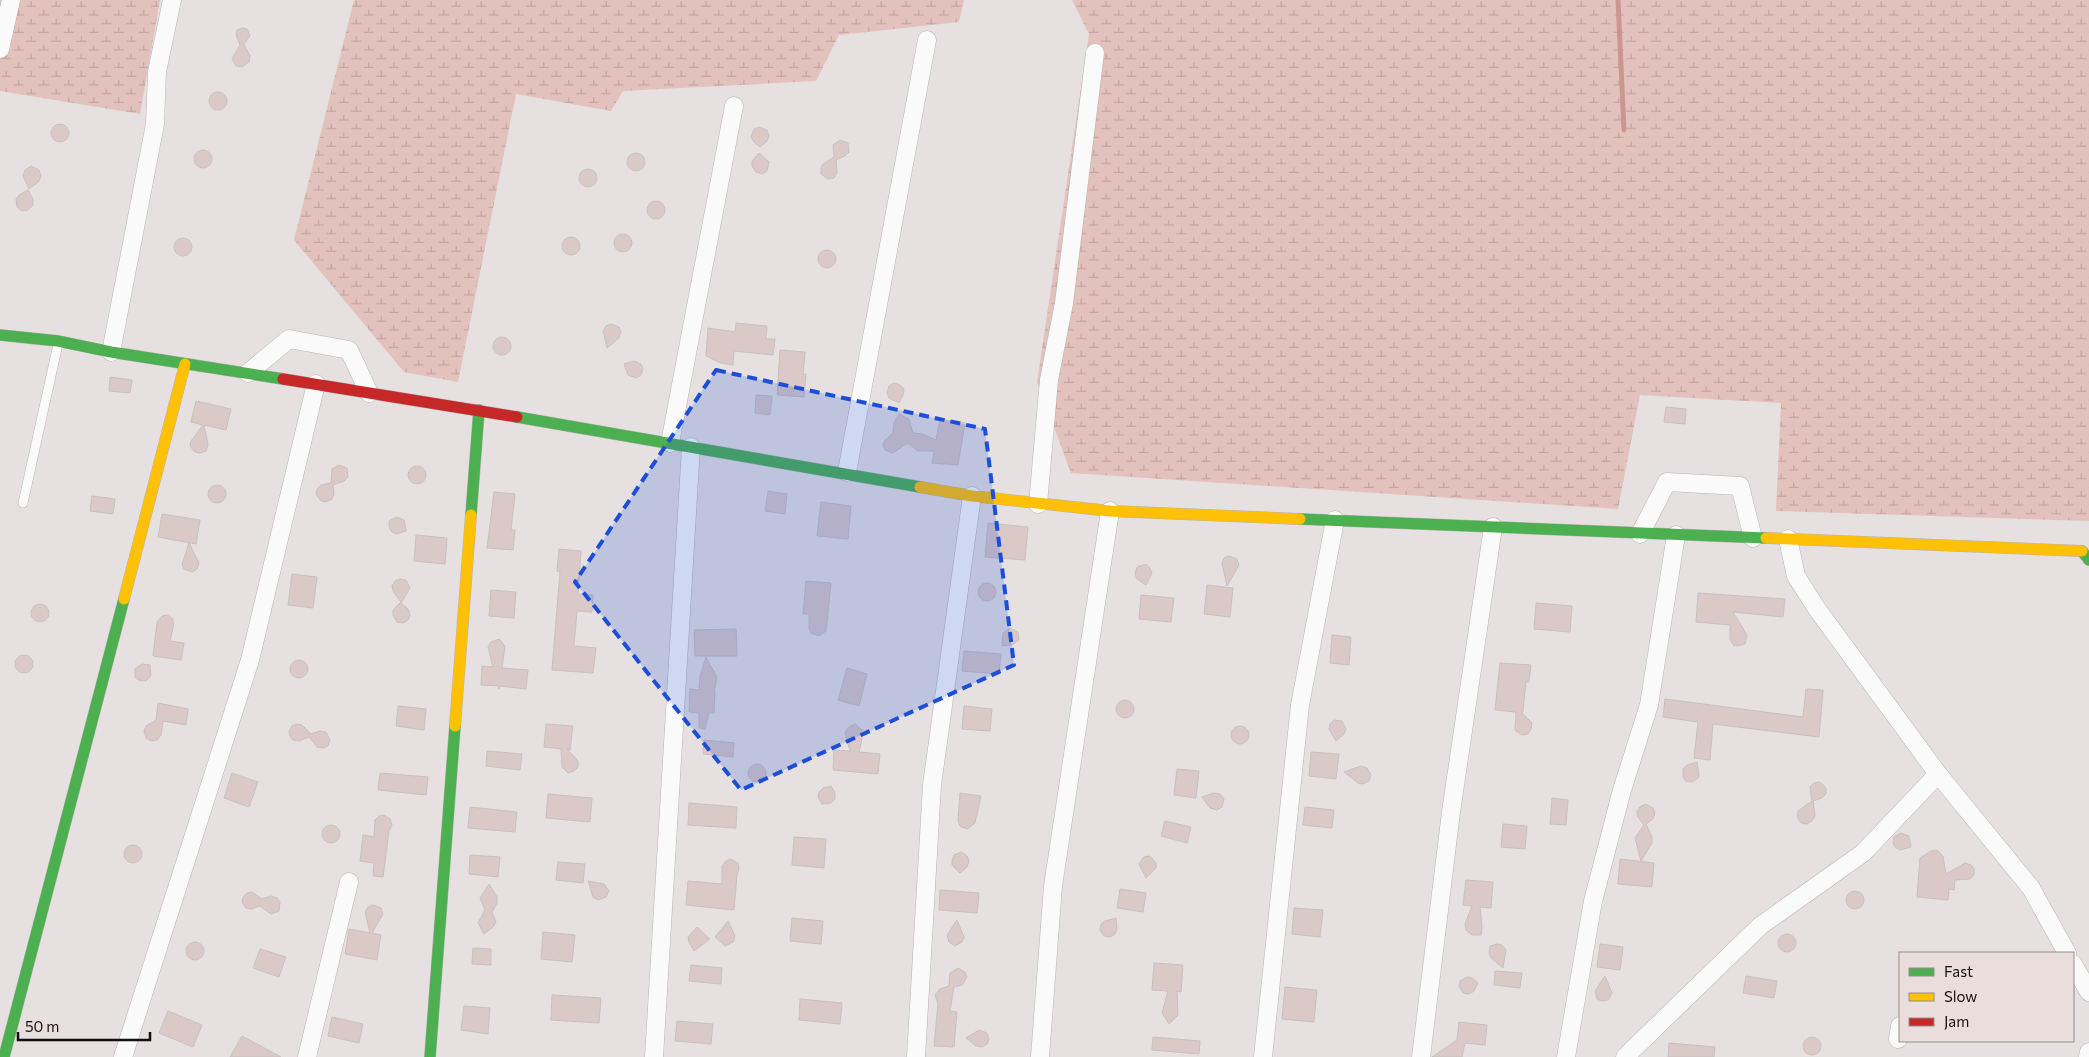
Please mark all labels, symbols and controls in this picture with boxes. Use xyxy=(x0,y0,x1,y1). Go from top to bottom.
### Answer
legend xyxy=(1899,952,2074,1042)
text: Fast xyxy=(1944,962,1973,980)
text: Slow xyxy=(1944,987,1977,1005)
scale bar xyxy=(18,1010,150,1042)
text: Jam xyxy=(1944,1012,1969,1030)
text: 50 m xyxy=(25,1017,59,1035)

